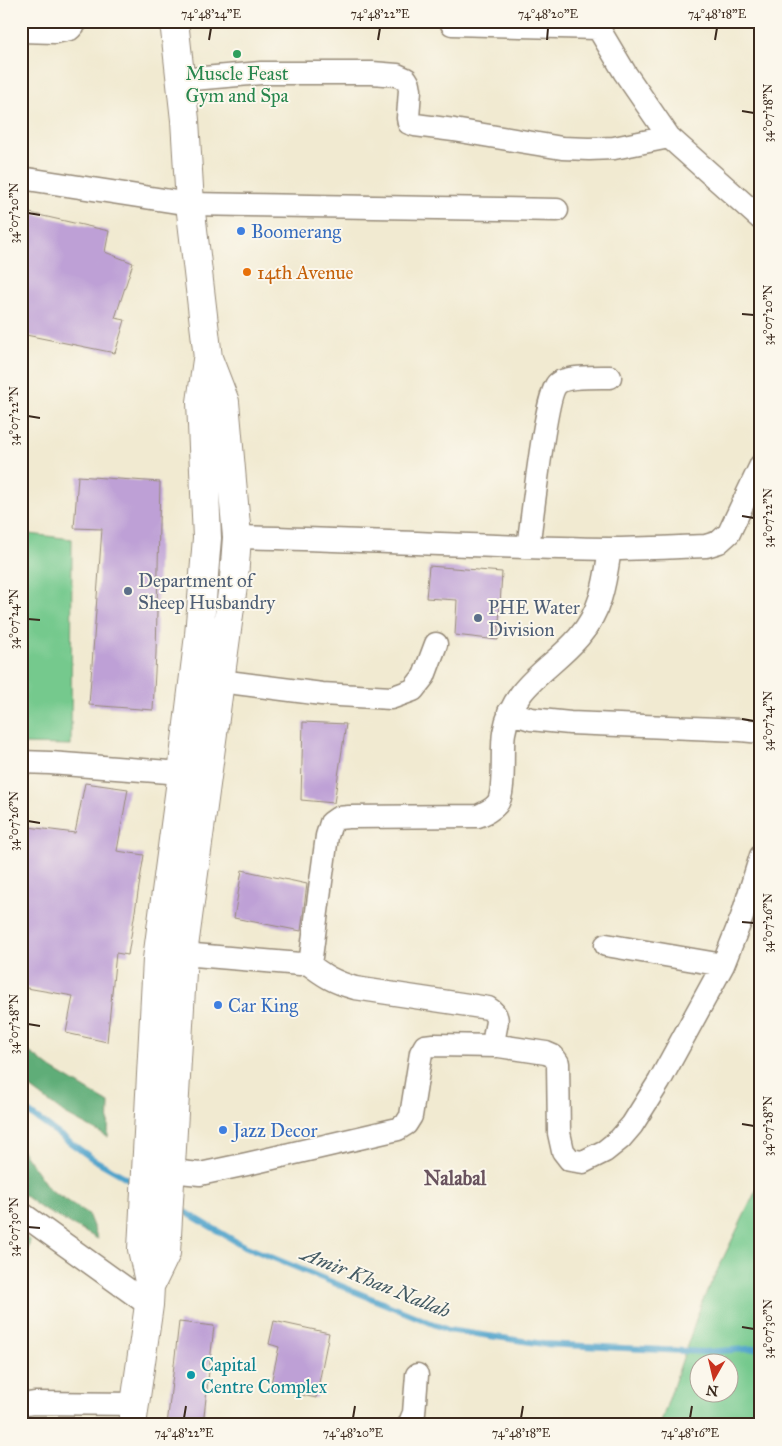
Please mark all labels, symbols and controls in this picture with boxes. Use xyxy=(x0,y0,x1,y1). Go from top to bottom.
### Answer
text: 74°48'24"E xyxy=(181,7,241,21)
text: 74°48'22"E xyxy=(350,7,410,21)
text: 74°48'20"E xyxy=(518,7,579,21)
text: 74°48'18"E xyxy=(688,7,747,21)
marker: Muscle Feast Gym and Spa xyxy=(231,48,243,60)
place label: Muscle Feast Gym and Spa xyxy=(185,62,290,107)
text: 34°07'18"N xyxy=(761,83,775,143)
text: 34°07'20"N xyxy=(7,183,21,243)
place label: Boomerang xyxy=(251,220,341,244)
marker: Boomerang xyxy=(235,225,247,237)
place label: 14th Avenue xyxy=(257,261,354,284)
marker: 14th Avenue xyxy=(241,266,253,278)
text: 34°07'20"N xyxy=(761,285,775,345)
text: 34°07'22"N xyxy=(7,386,21,446)
text: 34°07'22"N xyxy=(761,488,775,548)
place label: Department of Sheep Husbandry xyxy=(138,569,276,614)
marker: Department of Sheep Husbandry xyxy=(122,585,134,597)
text: 34°07'24"N xyxy=(7,589,21,649)
place label: PHE Water Division xyxy=(488,596,581,641)
marker: PHE Water Division xyxy=(472,612,484,624)
text: 34°07'24"N xyxy=(761,691,775,751)
text: 34°07'26"N xyxy=(7,791,21,851)
text: 34°07'26"N xyxy=(761,893,775,953)
text: 34°07'28"N xyxy=(7,994,21,1054)
place label: Car King xyxy=(228,994,298,1018)
marker: Car King xyxy=(212,999,224,1011)
text: 34°07'28"N xyxy=(761,1096,775,1156)
place label: Jazz Decor xyxy=(231,1119,318,1143)
marker: Jazz Decor xyxy=(217,1124,229,1136)
district label: Nalabal xyxy=(424,1166,487,1190)
text: 34°07'30"N xyxy=(7,1197,21,1257)
water label: Amir Khan Nallah xyxy=(296,1240,454,1323)
text: 34°07'30"N xyxy=(761,1299,775,1359)
place label: Capital Centre Complex xyxy=(201,1353,328,1398)
north arrow xyxy=(690,1354,740,1404)
marker: Capital Centre Complex xyxy=(185,1369,197,1381)
text: N xyxy=(705,1381,719,1400)
text: 74°48'22"E xyxy=(154,1426,214,1440)
text: 74°48'20"E xyxy=(323,1426,384,1440)
text: 74°48'18"E xyxy=(492,1426,551,1440)
text: 74°48'16"E xyxy=(661,1426,720,1440)

